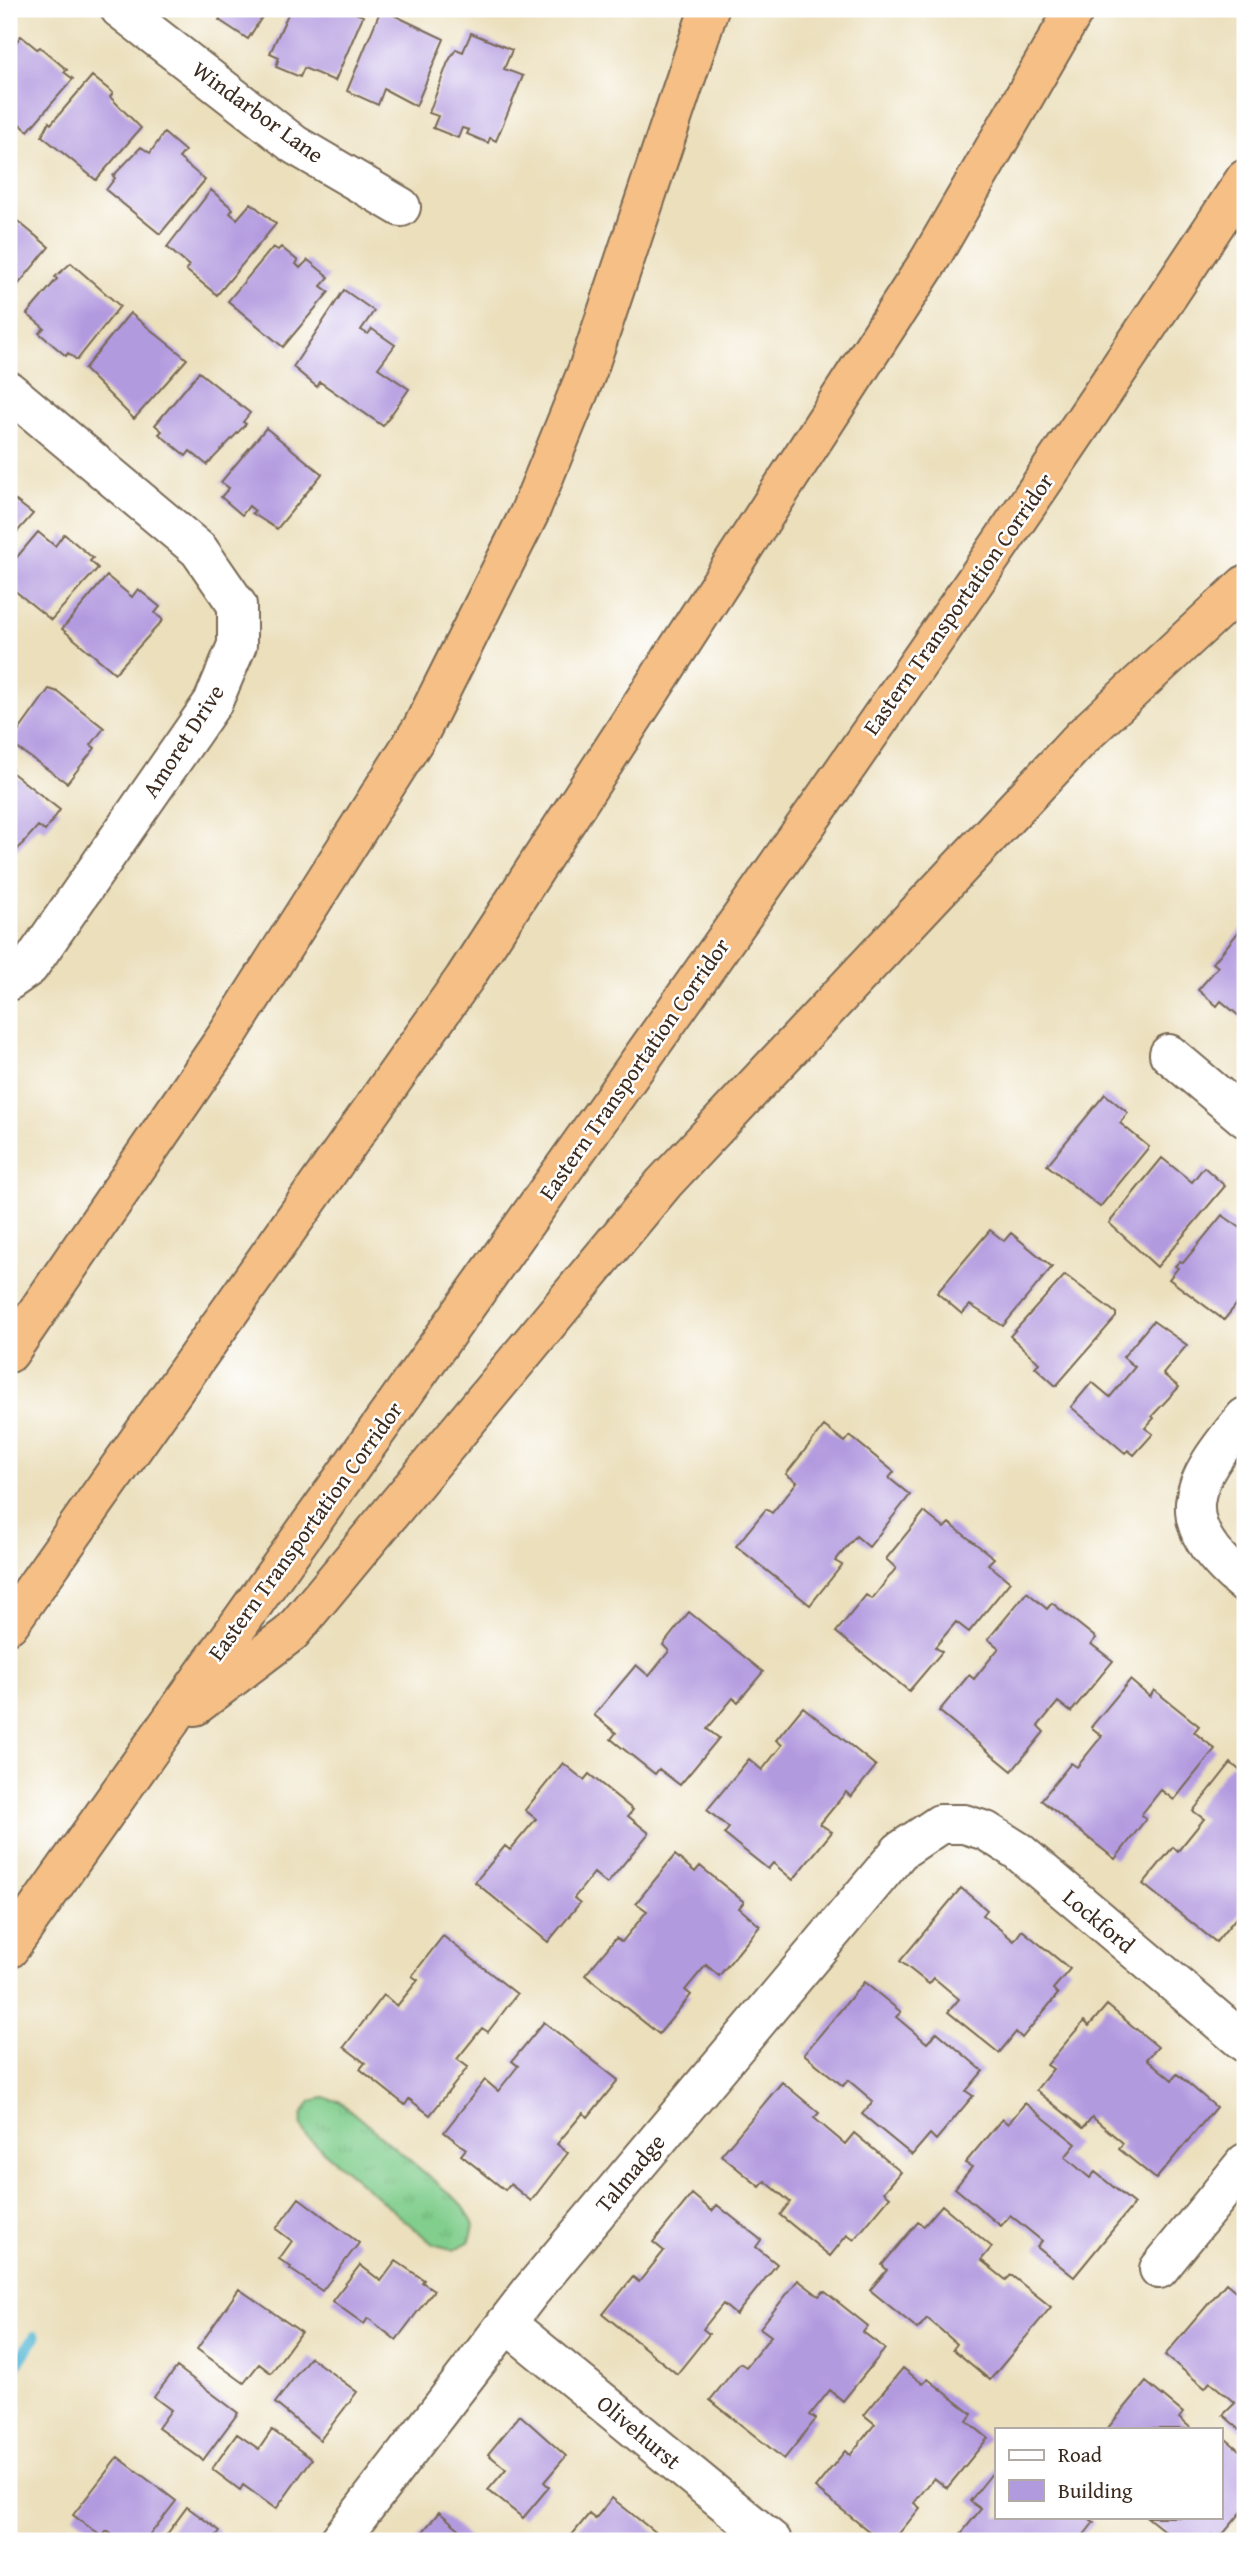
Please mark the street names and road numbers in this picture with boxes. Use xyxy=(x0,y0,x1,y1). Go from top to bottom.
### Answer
street label: Windarbor Lane xyxy=(186,53,331,171)
street label: Eastern Transportation Corridor xyxy=(854,466,1061,741)
street label: Amoret Drive xyxy=(134,678,232,804)
street label: Eastern Transportation Corridor xyxy=(530,931,737,1206)
street label: Eastern Transportation Corridor xyxy=(199,1394,410,1667)
street label: Lockford xyxy=(1056,1881,1143,1961)
street label: Talmadge xyxy=(587,2126,672,2219)
street label: Olivehurst xyxy=(590,2387,688,2477)

